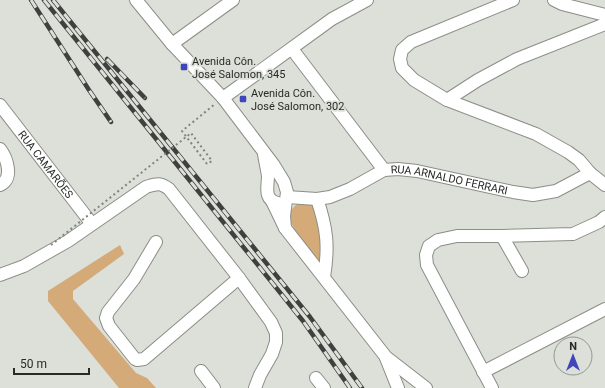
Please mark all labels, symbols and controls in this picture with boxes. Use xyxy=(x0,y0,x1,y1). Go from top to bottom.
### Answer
place label: Avenida Côn. José Salomon, 345 xyxy=(192,55,285,81)
marker: Avenida Côn. José Salomon, 345 xyxy=(179,62,189,72)
place label: Avenida Côn. José Salomon, 302 xyxy=(251,87,344,113)
marker: Avenida Côn. José Salomon, 302 xyxy=(238,94,248,104)
street label: RUA CAMARÕES xyxy=(16,128,76,201)
street label: RUA ARNALDO FERRARI xyxy=(390,162,509,197)
north arrow xyxy=(553,336,593,376)
text: N xyxy=(569,340,577,353)
scale bar xyxy=(14,350,89,376)
text: 50 m xyxy=(20,357,47,371)

